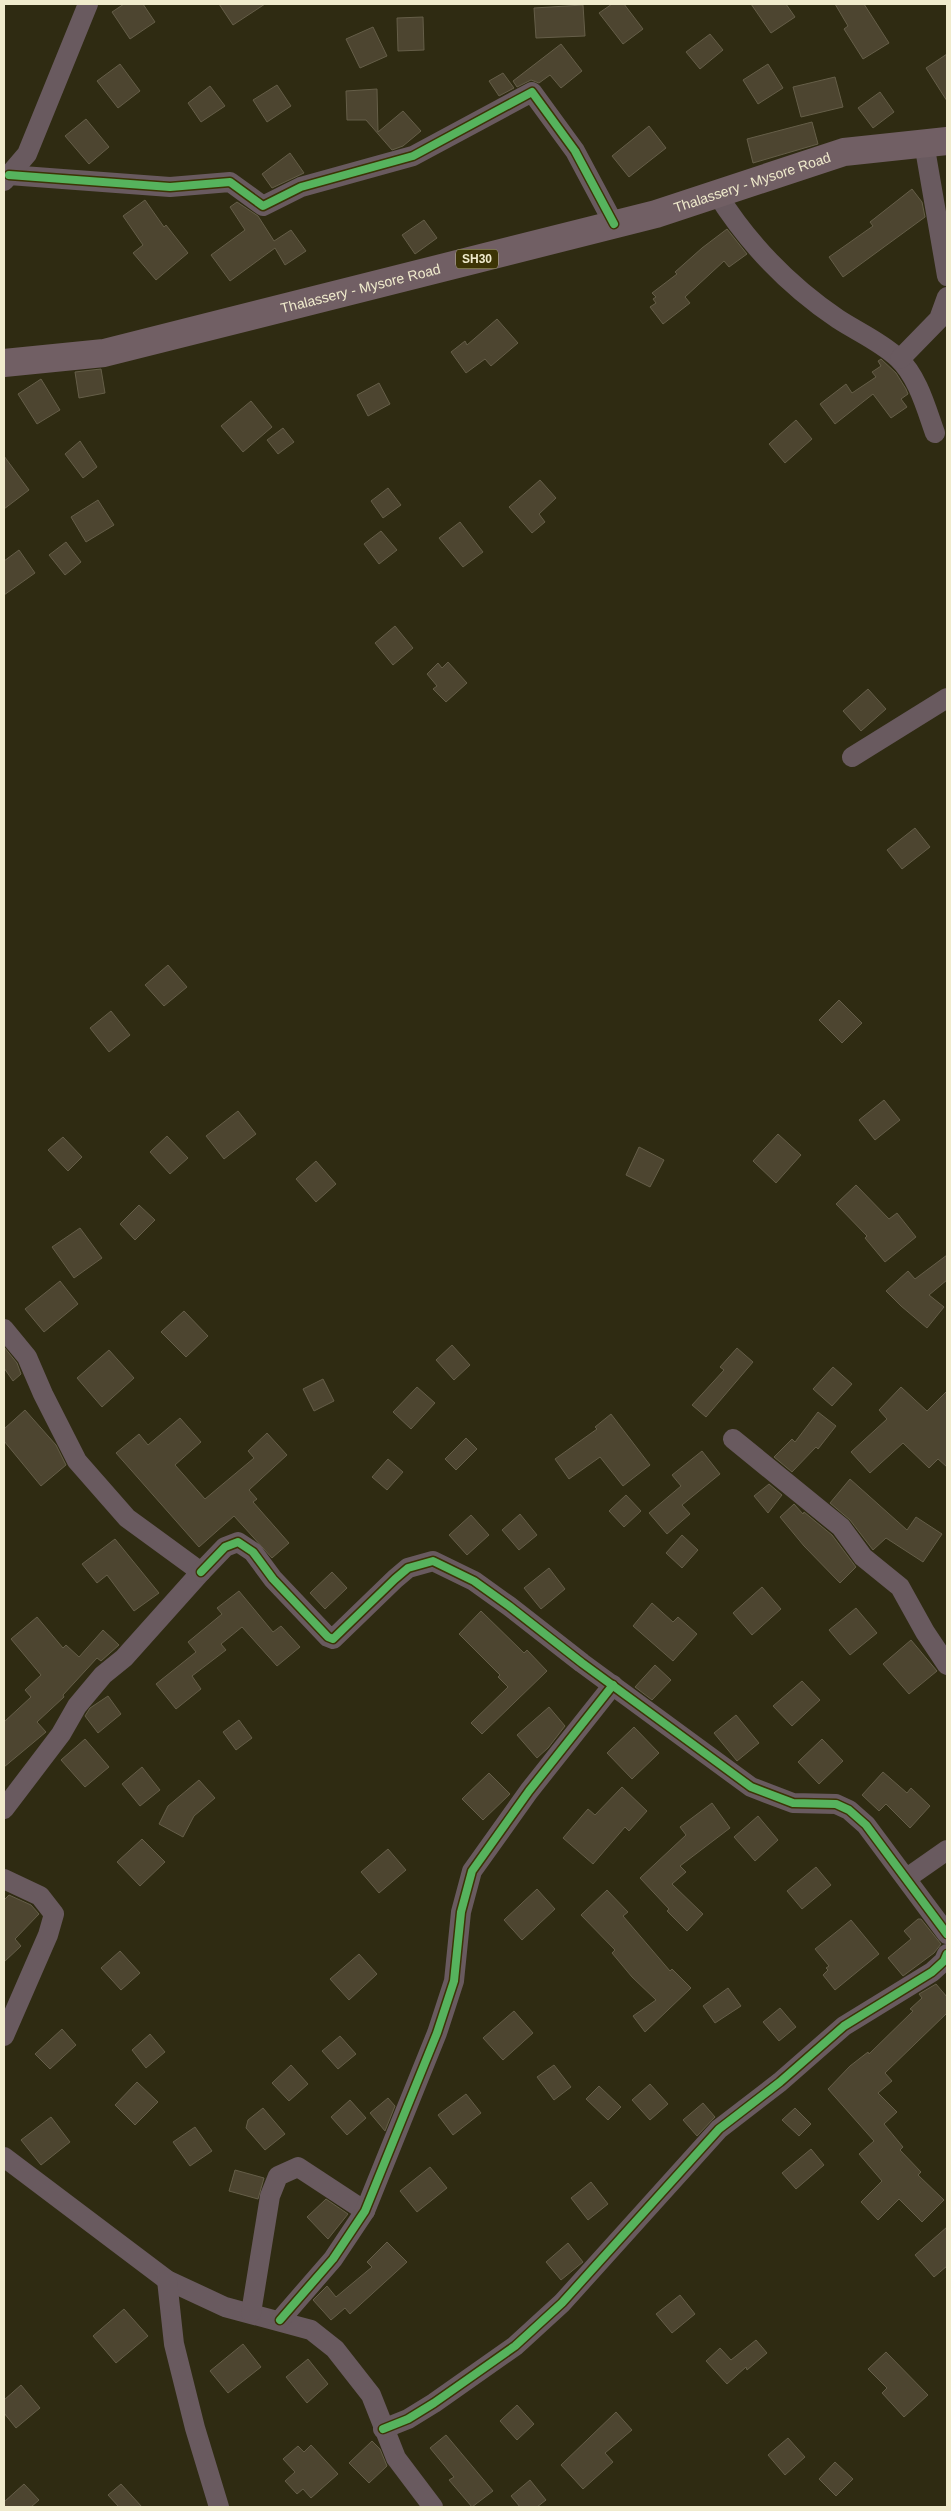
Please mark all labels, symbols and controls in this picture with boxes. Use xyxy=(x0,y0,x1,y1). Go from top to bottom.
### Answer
street label: Thalassery - Mysore Road xyxy=(672,149,833,216)
road number: SH30 xyxy=(456,250,498,268)
street label: Thalassery - Mysore Road xyxy=(279,261,442,316)

